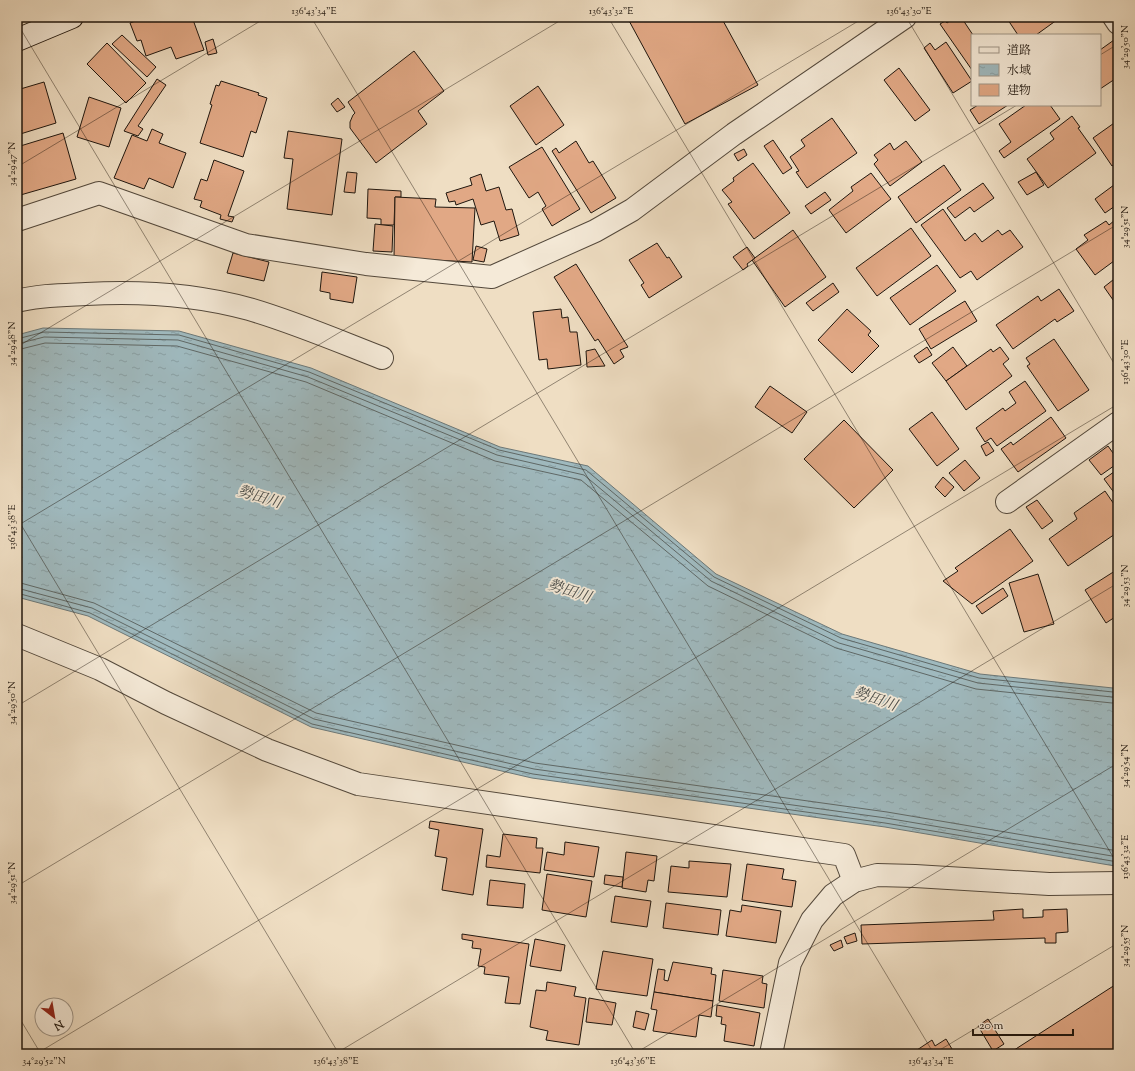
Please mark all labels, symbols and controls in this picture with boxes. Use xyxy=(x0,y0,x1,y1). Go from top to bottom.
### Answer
text: 136°43'34"E xyxy=(291,4,337,19)
text: 136°43'32"E xyxy=(589,4,633,19)
text: 136°43'30"E xyxy=(886,4,932,19)
text: 34°29'50"N xyxy=(1118,25,1133,69)
legend xyxy=(971,34,1101,106)
text: 道路 xyxy=(1007,42,1031,60)
text: 水域 xyxy=(1007,62,1031,80)
text: 建物 xyxy=(1007,82,1031,100)
text: 34°29'47"N xyxy=(5,142,20,186)
text: 34°29'51"N xyxy=(1118,206,1133,248)
text: 34°29'48"N xyxy=(5,322,20,366)
text: 136°43'30"E xyxy=(1118,339,1133,385)
water label: 勢田川 xyxy=(234,481,285,515)
text: 136°43'38"E xyxy=(5,504,20,550)
text: 34°29'53"N xyxy=(1118,564,1133,608)
water label: 勢田川 xyxy=(544,575,596,610)
text: 34°29'50"N xyxy=(5,681,20,725)
water label: 勢田川 xyxy=(850,683,902,718)
text: 34°29'54"N xyxy=(1118,744,1133,788)
text: 136°43'32"E xyxy=(1118,835,1133,879)
text: 34°29'51"N xyxy=(5,862,20,904)
text: 34°29'55"N xyxy=(1118,925,1133,967)
north arrow xyxy=(34,997,74,1037)
scale bar xyxy=(973,1011,1073,1037)
text: N xyxy=(51,1015,67,1034)
text: 20 m xyxy=(979,1017,1004,1035)
text: 34°29'52"N xyxy=(22,1054,66,1069)
text: 136°43'38"E xyxy=(313,1054,359,1069)
text: 136°43'36"E xyxy=(610,1054,656,1069)
text: 136°43'34"E xyxy=(908,1054,954,1069)

